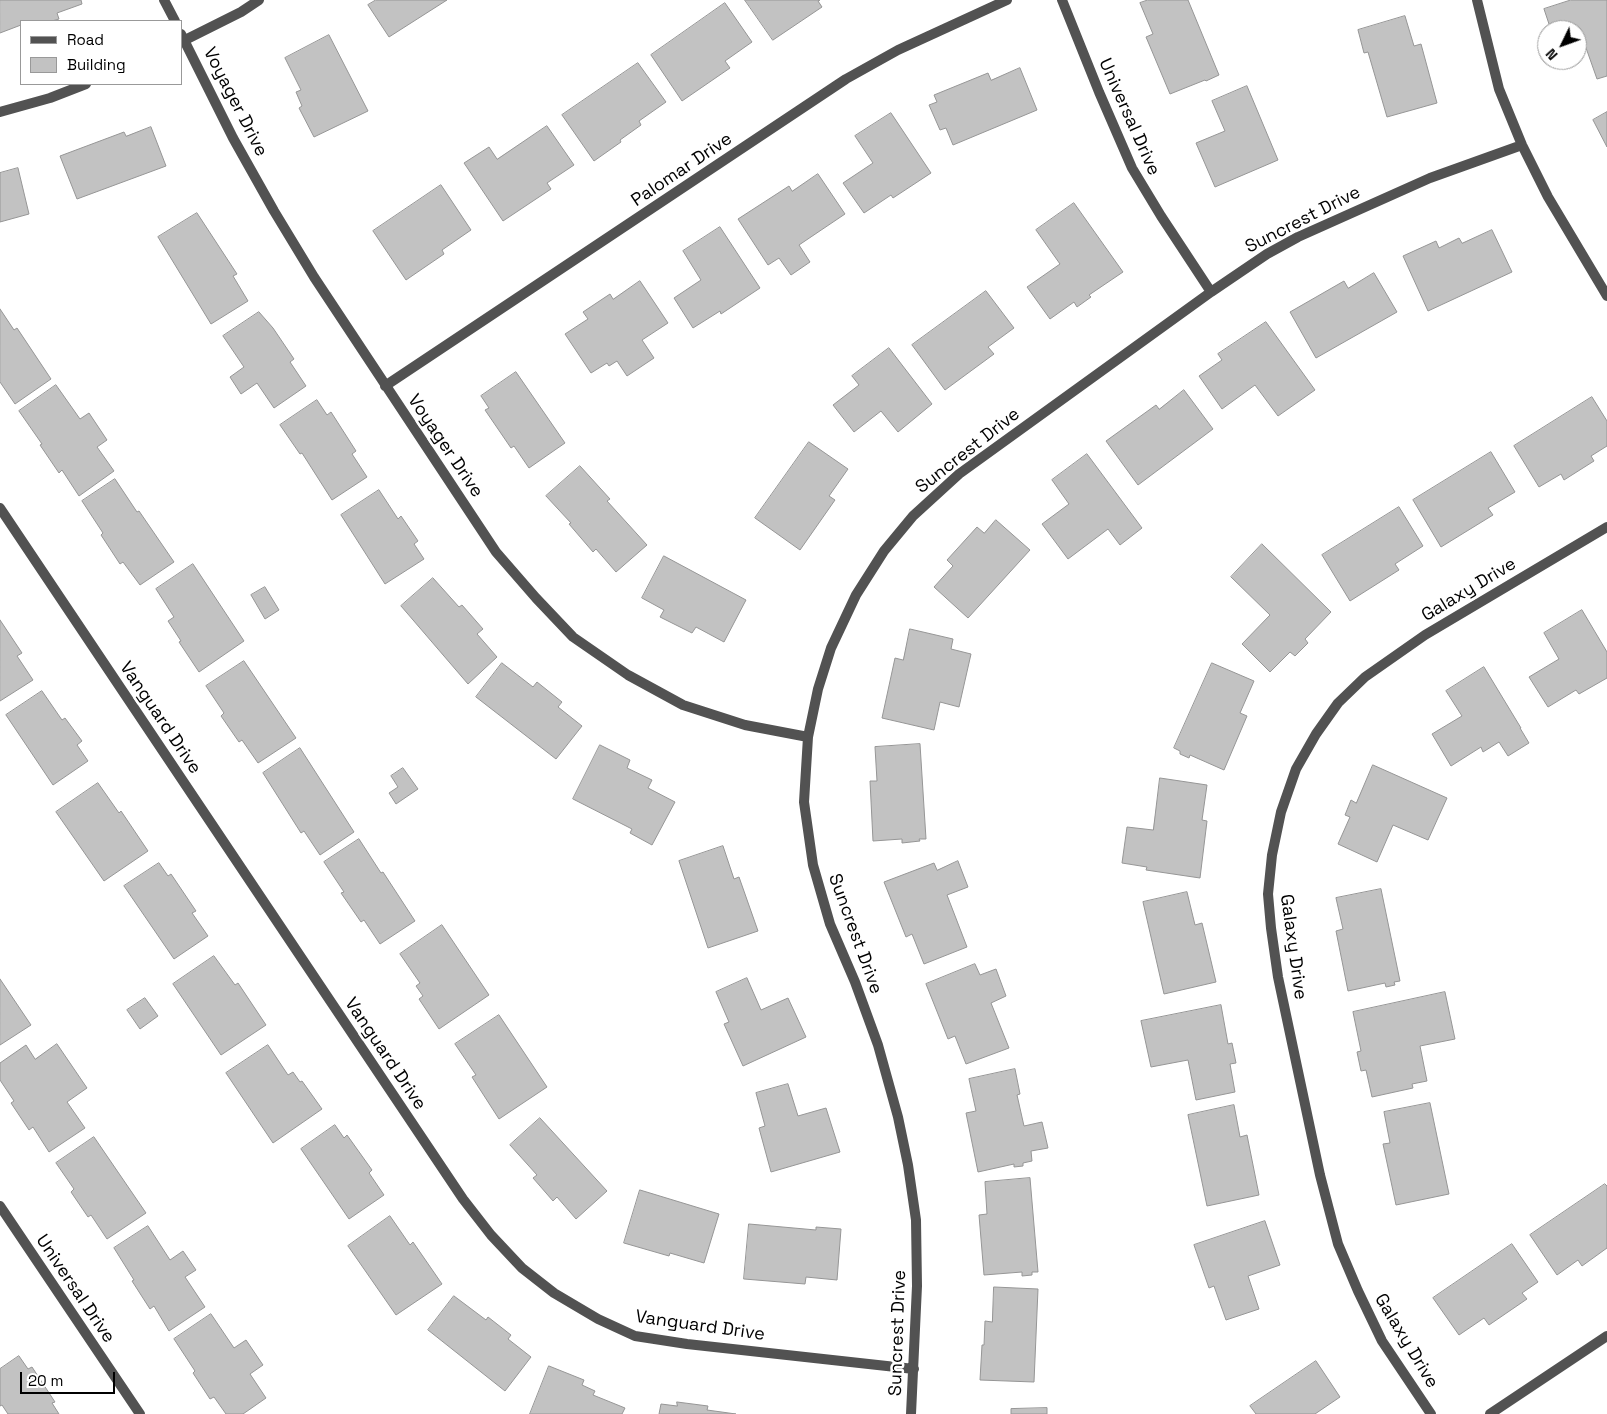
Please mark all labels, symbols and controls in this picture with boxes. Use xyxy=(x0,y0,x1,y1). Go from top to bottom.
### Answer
legend xyxy=(20,20,182,85)
north arrow xyxy=(1537,20,1587,70)
text: Road xyxy=(67,30,104,49)
street label: Voyager Drive xyxy=(198,44,272,160)
text: N xyxy=(1542,45,1561,64)
text: Building xyxy=(67,55,126,74)
street label: Universal Drive xyxy=(1094,55,1164,179)
street label: Palomar Drive xyxy=(628,128,736,212)
street label: Suncrest Drive xyxy=(1242,182,1364,258)
street label: Voyager Drive xyxy=(403,390,487,502)
street label: Suncrest Drive xyxy=(912,404,1024,498)
street label: Galaxy Drive xyxy=(1418,553,1520,627)
street label: Vanguard Drive xyxy=(115,658,205,778)
street label: Suncrest Drive xyxy=(823,871,887,997)
street label: Galaxy Drive xyxy=(1275,893,1311,1001)
street label: Vanguard Drive xyxy=(340,994,430,1114)
street label: Universal Drive xyxy=(31,1231,119,1347)
street label: Suncrest Drive xyxy=(885,1270,911,1396)
street label: Galaxy Drive xyxy=(1369,1290,1443,1392)
street label: Vanguard Drive xyxy=(634,1306,766,1346)
scale bar xyxy=(22,1362,118,1394)
text: 20 m xyxy=(28,1371,63,1390)

